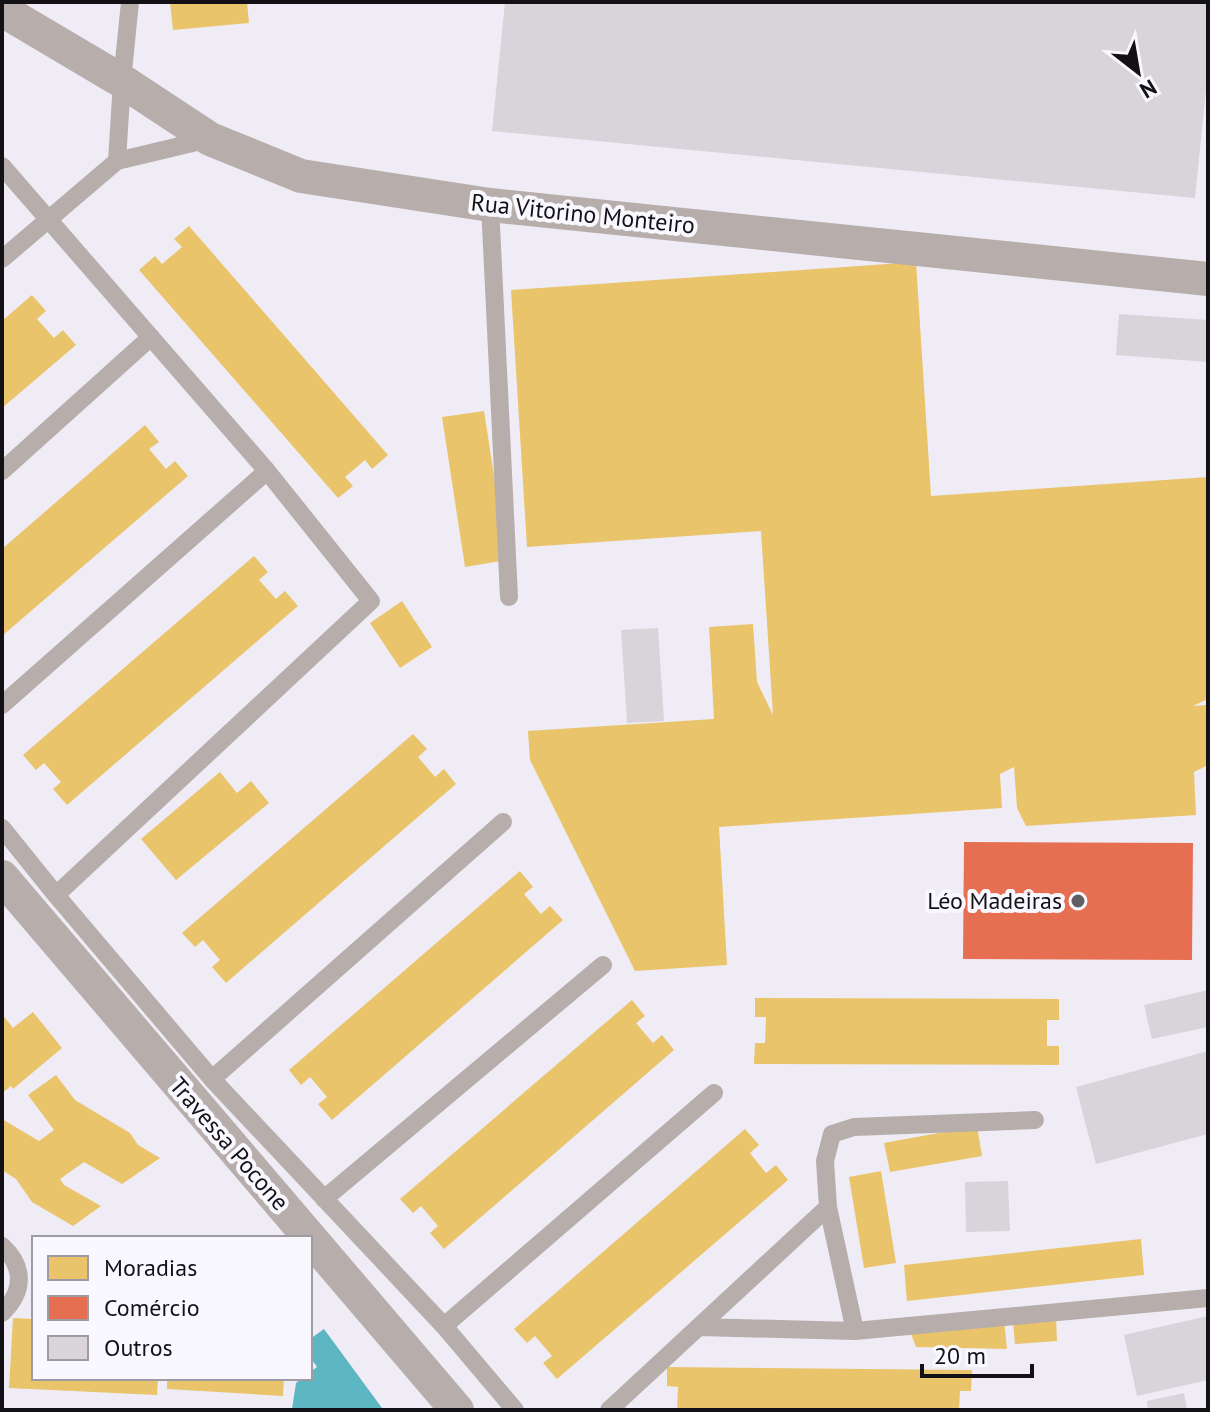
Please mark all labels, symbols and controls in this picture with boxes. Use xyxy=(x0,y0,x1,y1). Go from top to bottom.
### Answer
north arrow xyxy=(1098,32,1178,112)
text: N xyxy=(1135,73,1162,105)
street label: Rua Vitorino Monteiro xyxy=(470,186,696,241)
place label: Léo Madeiras xyxy=(927,885,1062,916)
marker: Léo Madeiras xyxy=(1069,892,1087,910)
street label: Travessa Pocone xyxy=(163,1071,296,1217)
legend xyxy=(32,1236,312,1380)
text: Moradias xyxy=(104,1252,197,1283)
text: Comércio xyxy=(104,1292,200,1323)
scale bar xyxy=(922,1328,1032,1378)
text: Outros xyxy=(104,1332,173,1363)
text: 20 m xyxy=(934,1340,986,1371)

